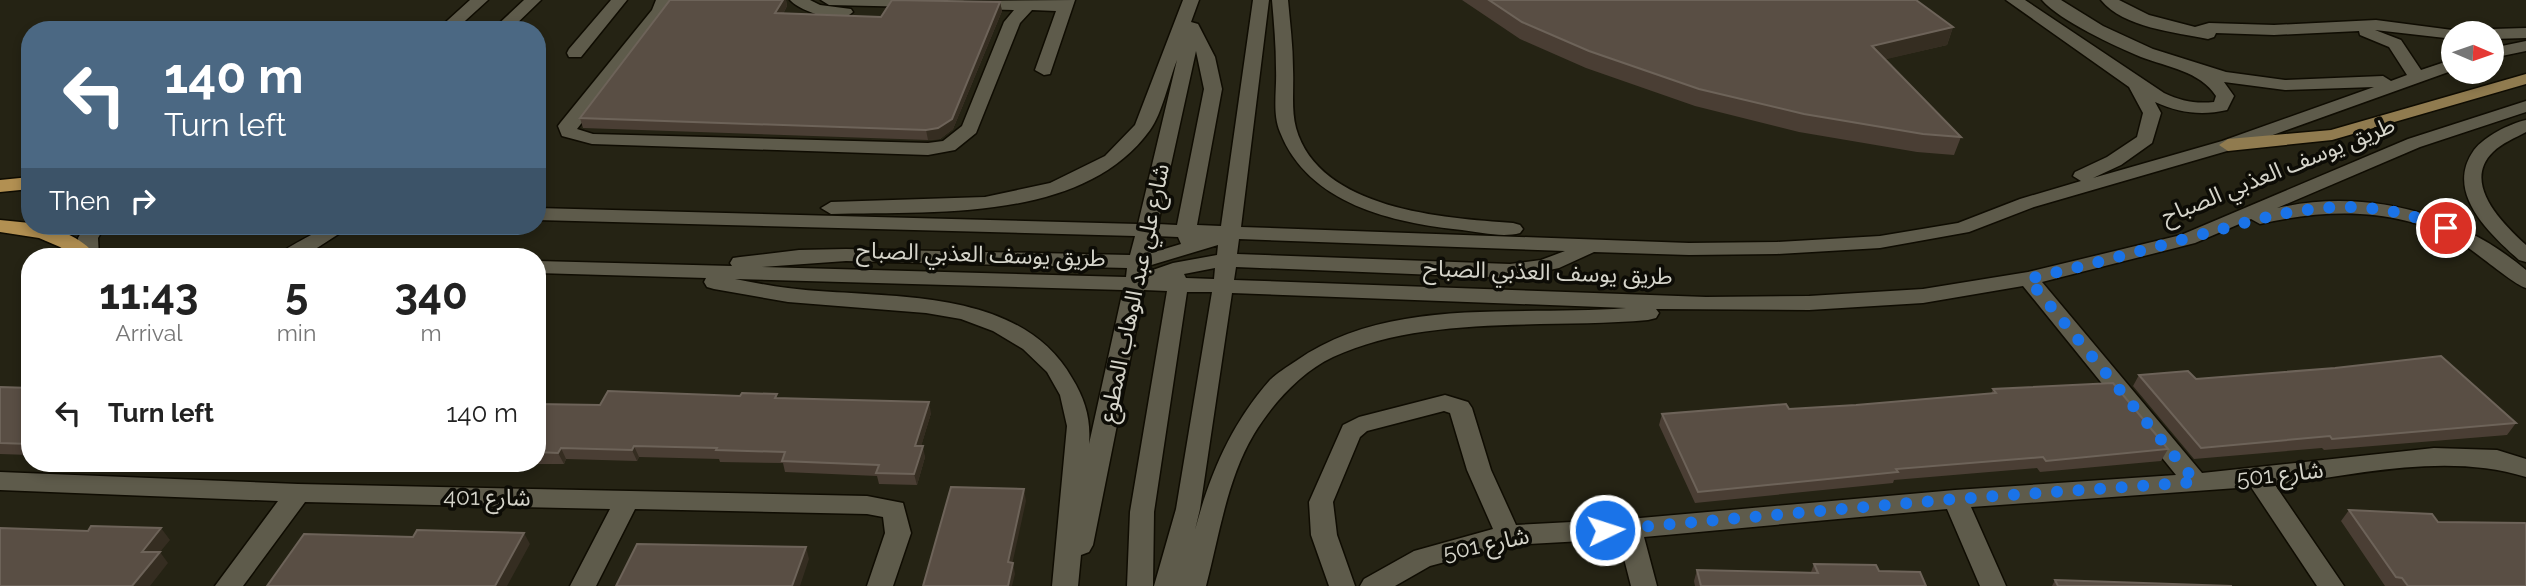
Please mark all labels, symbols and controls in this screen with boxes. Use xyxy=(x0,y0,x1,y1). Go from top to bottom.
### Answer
north arrow xyxy=(2441,21,2504,84)
map controls xyxy=(2441,21,2504,84)
text: 140 m xyxy=(164,47,304,104)
icon: left xyxy=(49,49,140,140)
text: Turn left xyxy=(164,106,286,143)
street label: طريق يوسف العذبي الصباح xyxy=(2157,110,2400,233)
street label: شارع علي عبد الوهاب المطوع xyxy=(1093,161,1178,426)
icon: right xyxy=(124,182,162,220)
text: Then xyxy=(49,186,110,216)
pin xyxy=(2416,198,2476,258)
icon: arrive xyxy=(2427,209,2465,247)
street label: طريق يوسف العذبي الصباح xyxy=(856,236,1106,276)
street label: طريق يوسف العذبي الصباح xyxy=(1423,254,1673,294)
text: 11:43 xyxy=(99,270,199,319)
text: 5 xyxy=(285,270,308,319)
text: 340 xyxy=(395,270,468,319)
text: Arrival xyxy=(115,319,183,346)
text: min xyxy=(277,319,316,346)
text: m xyxy=(421,319,442,346)
icon: left xyxy=(49,394,87,432)
text: Turn left xyxy=(108,398,214,428)
text: 140 m xyxy=(446,398,518,428)
street label: شارع 501 xyxy=(2235,456,2325,495)
street label: شارع 401 xyxy=(443,482,531,515)
position arrow xyxy=(1568,493,1642,567)
street label: شارع 501 xyxy=(1440,521,1532,570)

